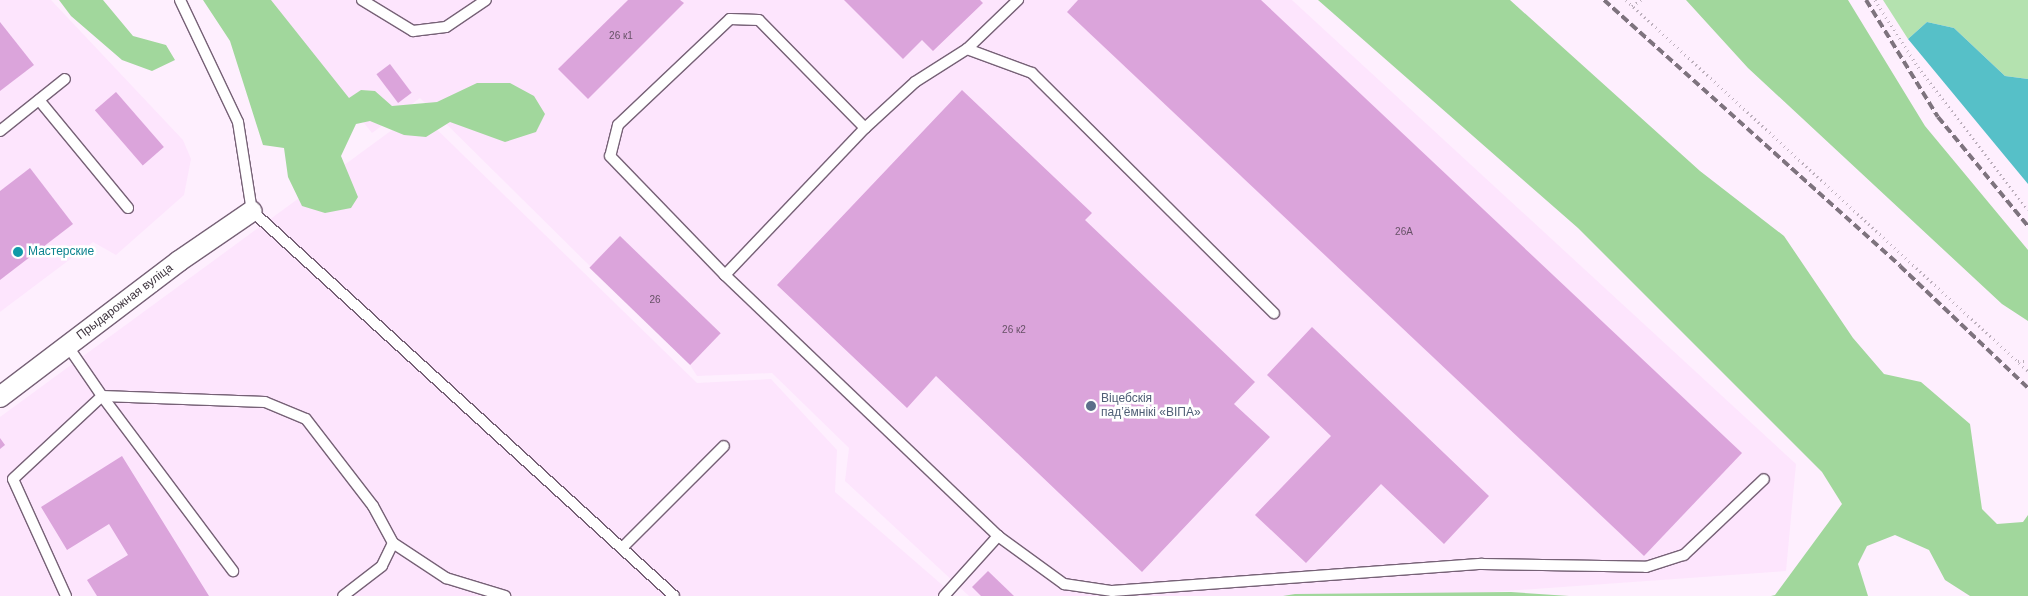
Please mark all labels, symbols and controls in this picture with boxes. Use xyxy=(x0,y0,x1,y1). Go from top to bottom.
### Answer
house number: 26 к1 xyxy=(609,30,633,42)
house number: 26А xyxy=(1395,226,1413,238)
place label: Мастерские xyxy=(28,245,94,259)
marker: Мастерские xyxy=(12,246,24,258)
street label: Прыдарожная вуліца xyxy=(74,261,176,343)
house number: 26 xyxy=(649,294,661,306)
house number: 26 к2 xyxy=(1002,324,1026,336)
place label: Віцебскія падʼёмнікі «ВІПА» xyxy=(1101,392,1201,420)
marker: Віцебскія падʼёмнікі «ВІПА» xyxy=(1085,400,1097,412)

